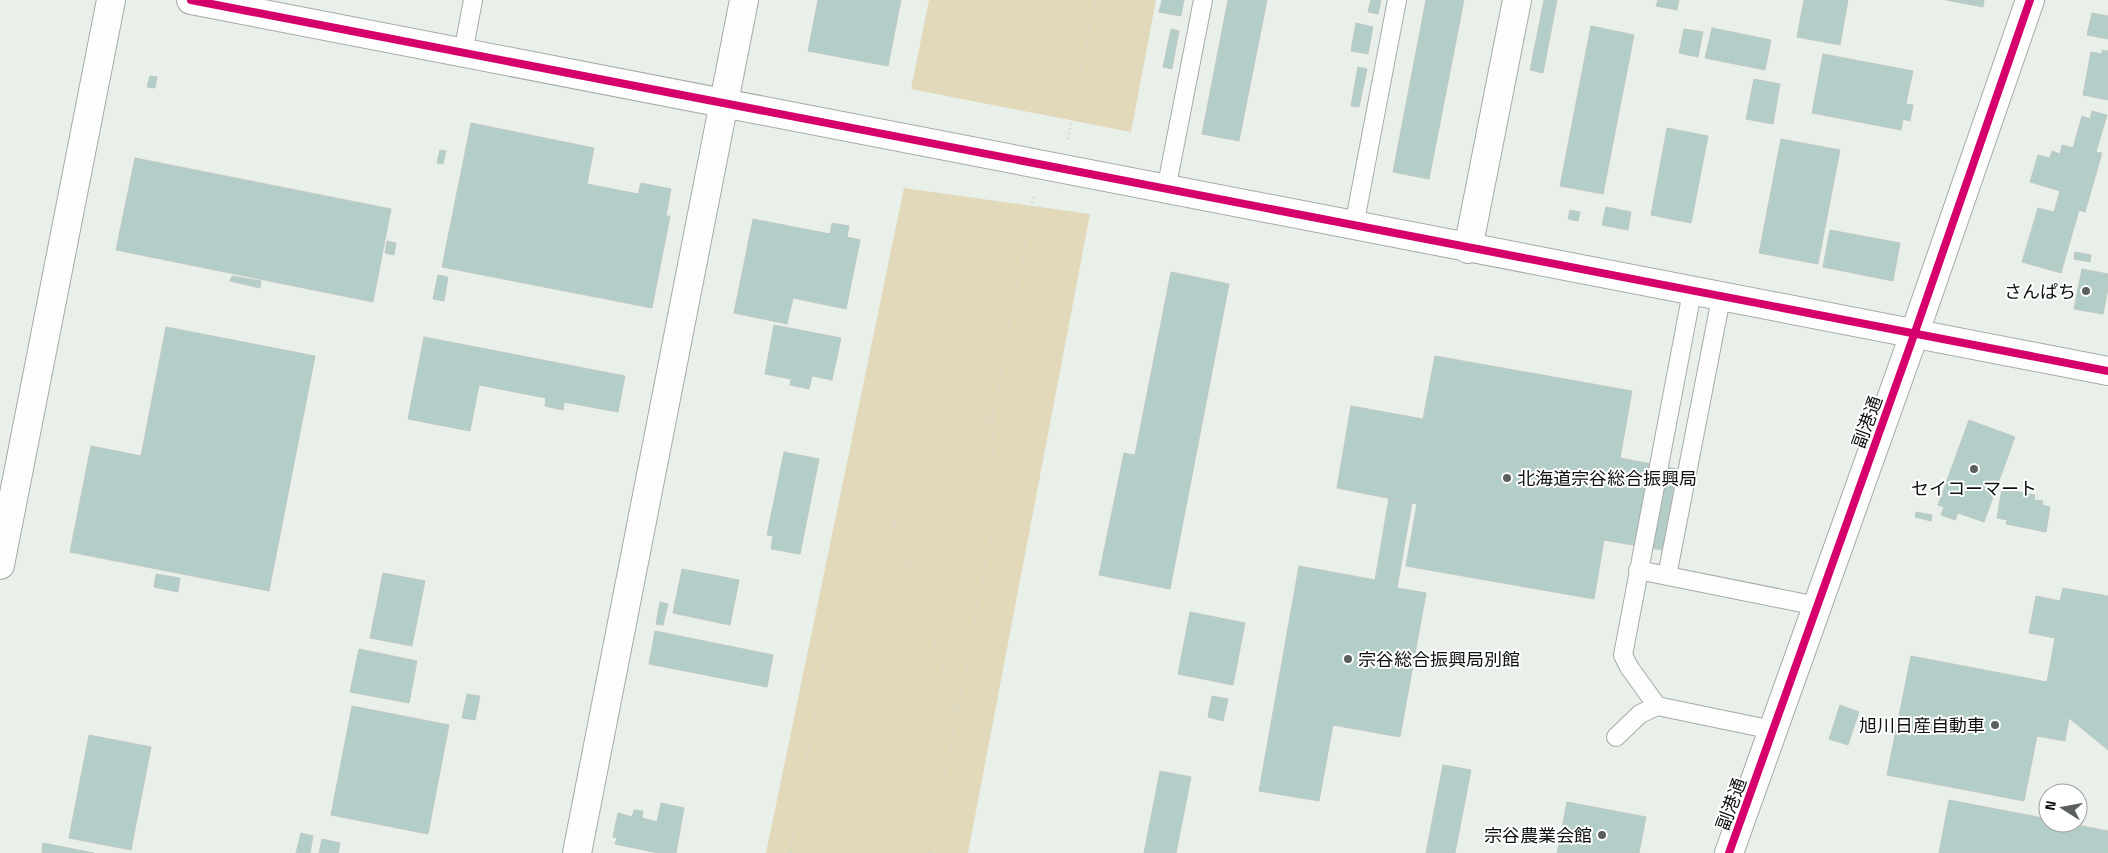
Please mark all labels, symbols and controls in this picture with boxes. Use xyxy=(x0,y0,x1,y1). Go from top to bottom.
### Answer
place label: さんぱち xyxy=(2004,278,2076,305)
marker: さんぱち xyxy=(2080,285,2092,297)
street label: 副港通 xyxy=(1845,392,1889,452)
marker: セイコーマート xyxy=(1968,463,1980,475)
place label: 北海道宗谷総合振興局 xyxy=(1517,465,1697,492)
marker: 北海道宗谷総合振興局 xyxy=(1501,472,1513,484)
place label: セイコーマート xyxy=(1911,475,2037,502)
place label: 宗谷総合振興局別館 xyxy=(1358,646,1520,673)
marker: 宗谷総合振興局別館 xyxy=(1342,653,1354,665)
place label: 旭川日産自動車 xyxy=(1859,712,1985,739)
marker: 旭川日産自動車 xyxy=(1989,719,2001,731)
street label: 副港通 xyxy=(1709,774,1753,834)
north arrow xyxy=(2038,783,2088,833)
text: N xyxy=(2039,799,2061,812)
place label: 宗谷農業会館 xyxy=(1484,822,1592,849)
marker: 宗谷農業会館 xyxy=(1596,829,1608,841)

